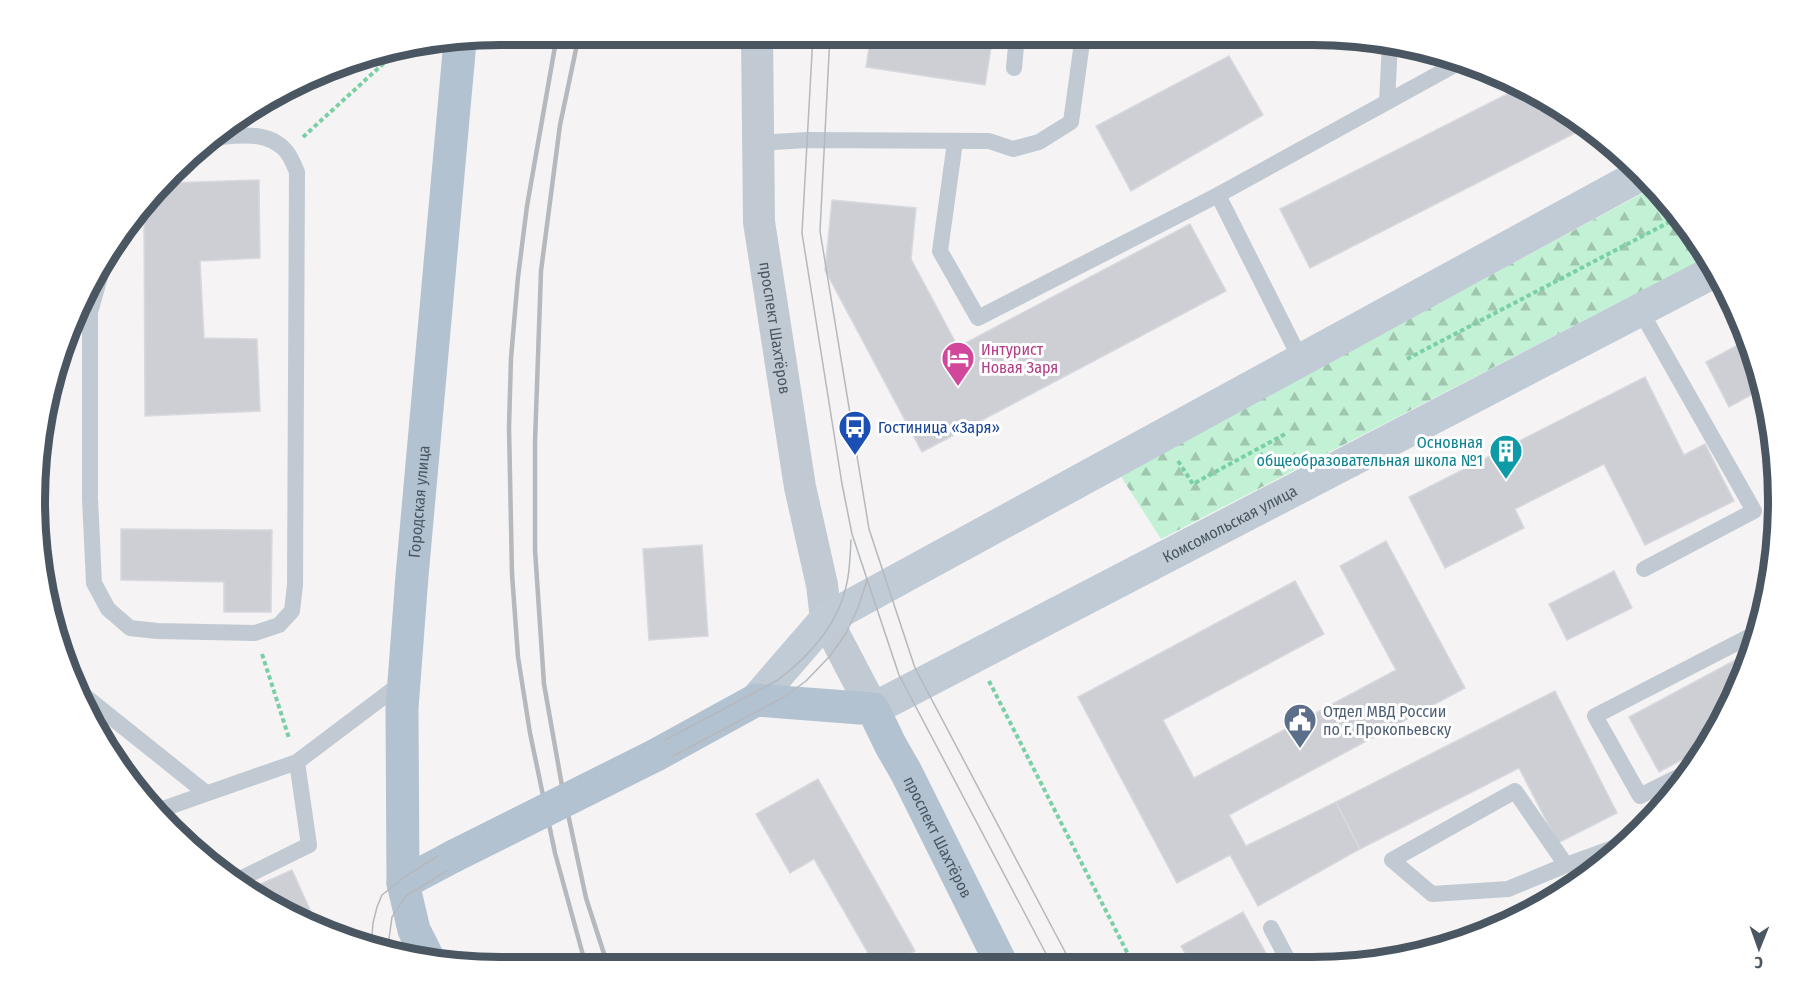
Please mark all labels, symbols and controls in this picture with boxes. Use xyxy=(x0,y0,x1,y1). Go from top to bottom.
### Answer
street label: проспект Шахтёров xyxy=(755,260,794,395)
hotel icon: Интурист Новая Заря xyxy=(940,340,976,387)
place label: Интурист Новая Заря xyxy=(981,340,1058,377)
bus stop icon: Гостиница «Заря» xyxy=(837,409,873,456)
place label: Гостиница «Заря» xyxy=(878,418,1000,437)
place label: Основная общеобразовательная школа №1 xyxy=(1256,433,1483,470)
building icon: Основная общеобразовательная школа №1 xyxy=(1488,433,1524,480)
street label: Городская улица xyxy=(405,444,434,559)
street label: Комсомольская улица xyxy=(1159,481,1300,567)
public building icon: Отдел МВД России по г. Прокопьевску xyxy=(1282,702,1318,749)
place label: Отдел МВД России по г. Прокопьевску xyxy=(1323,702,1452,739)
street label: проспект Шахтёров xyxy=(900,773,976,901)
north arrow xyxy=(1729,918,1789,978)
text: С xyxy=(1754,953,1763,972)

